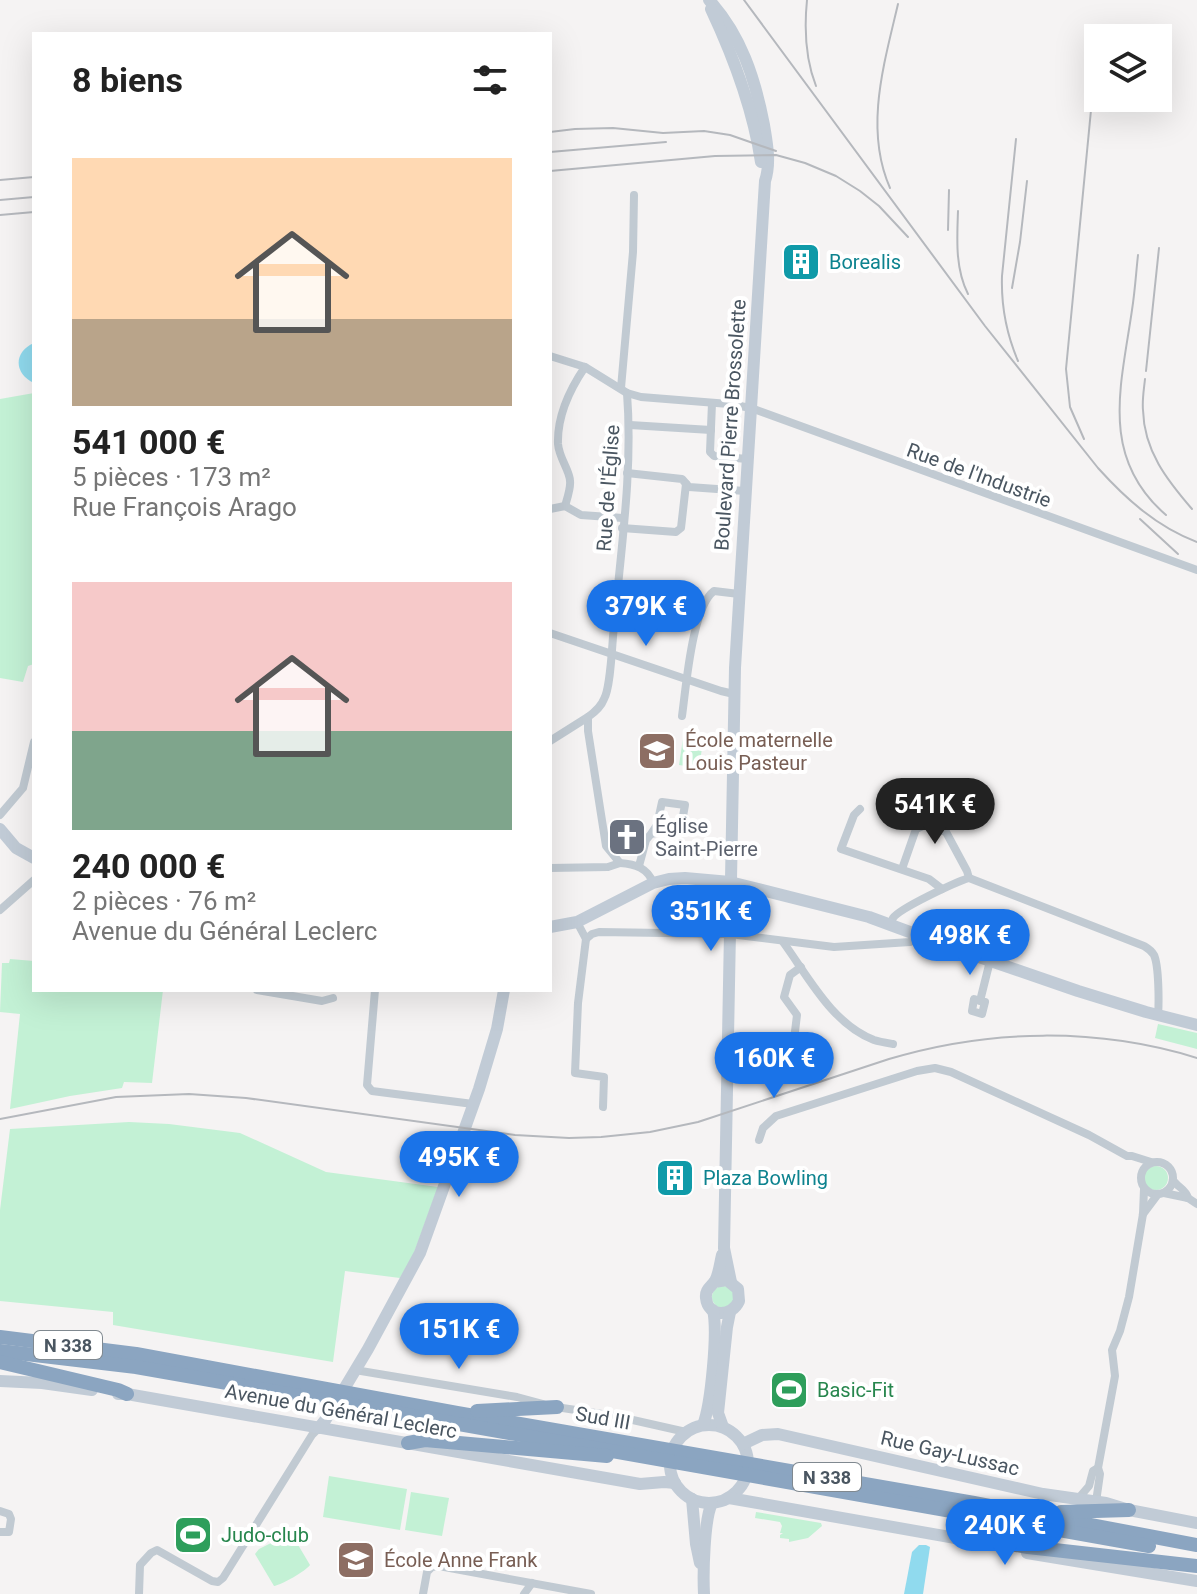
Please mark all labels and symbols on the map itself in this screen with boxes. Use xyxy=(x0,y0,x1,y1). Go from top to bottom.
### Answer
building icon: Borealis xyxy=(780,241,822,283)
place label: Borealis xyxy=(829,250,901,274)
street label: Boulevard Pierre Brossolette xyxy=(709,298,751,552)
street label: Rue de l'Église xyxy=(592,424,624,552)
street label: Rue de l'Industrie xyxy=(903,438,1055,512)
pin: 379K € xyxy=(581,580,711,648)
place label: École maternelle Louis Pasteur xyxy=(685,728,833,775)
school or university icon: École maternelle Louis Pasteur xyxy=(636,730,678,772)
pin: 541K € xyxy=(870,778,1000,846)
place label: Église Saint-Pierre xyxy=(655,814,758,861)
church icon: Église Saint-Pierre xyxy=(606,816,648,858)
pin: 351K € xyxy=(646,885,776,953)
pin: 498K € xyxy=(905,909,1035,977)
pin: 160K € xyxy=(709,1032,839,1100)
pin: 495K € xyxy=(394,1131,524,1199)
building icon: Plaza Bowling xyxy=(654,1157,696,1199)
place label: Plaza Bowling xyxy=(703,1166,828,1190)
pin: 151K € xyxy=(394,1303,524,1371)
road number: N 338 xyxy=(34,1331,102,1359)
sports icon: Basic-Fit xyxy=(768,1369,810,1411)
place label: Basic-Fit xyxy=(817,1378,894,1402)
street label: Avenue du Général Leclerc xyxy=(223,1379,459,1443)
street label: Sud III xyxy=(574,1401,632,1435)
street label: Rue Gay-Lussac xyxy=(878,1425,1022,1481)
road number: N 338 xyxy=(793,1463,861,1491)
pin: 240K € xyxy=(940,1499,1070,1567)
sports icon: Judo-club xyxy=(172,1514,214,1556)
place label: Judo-club xyxy=(221,1523,309,1547)
school or university icon: École Anne Frank xyxy=(335,1539,377,1581)
place label: École Anne Frank xyxy=(384,1548,538,1572)

